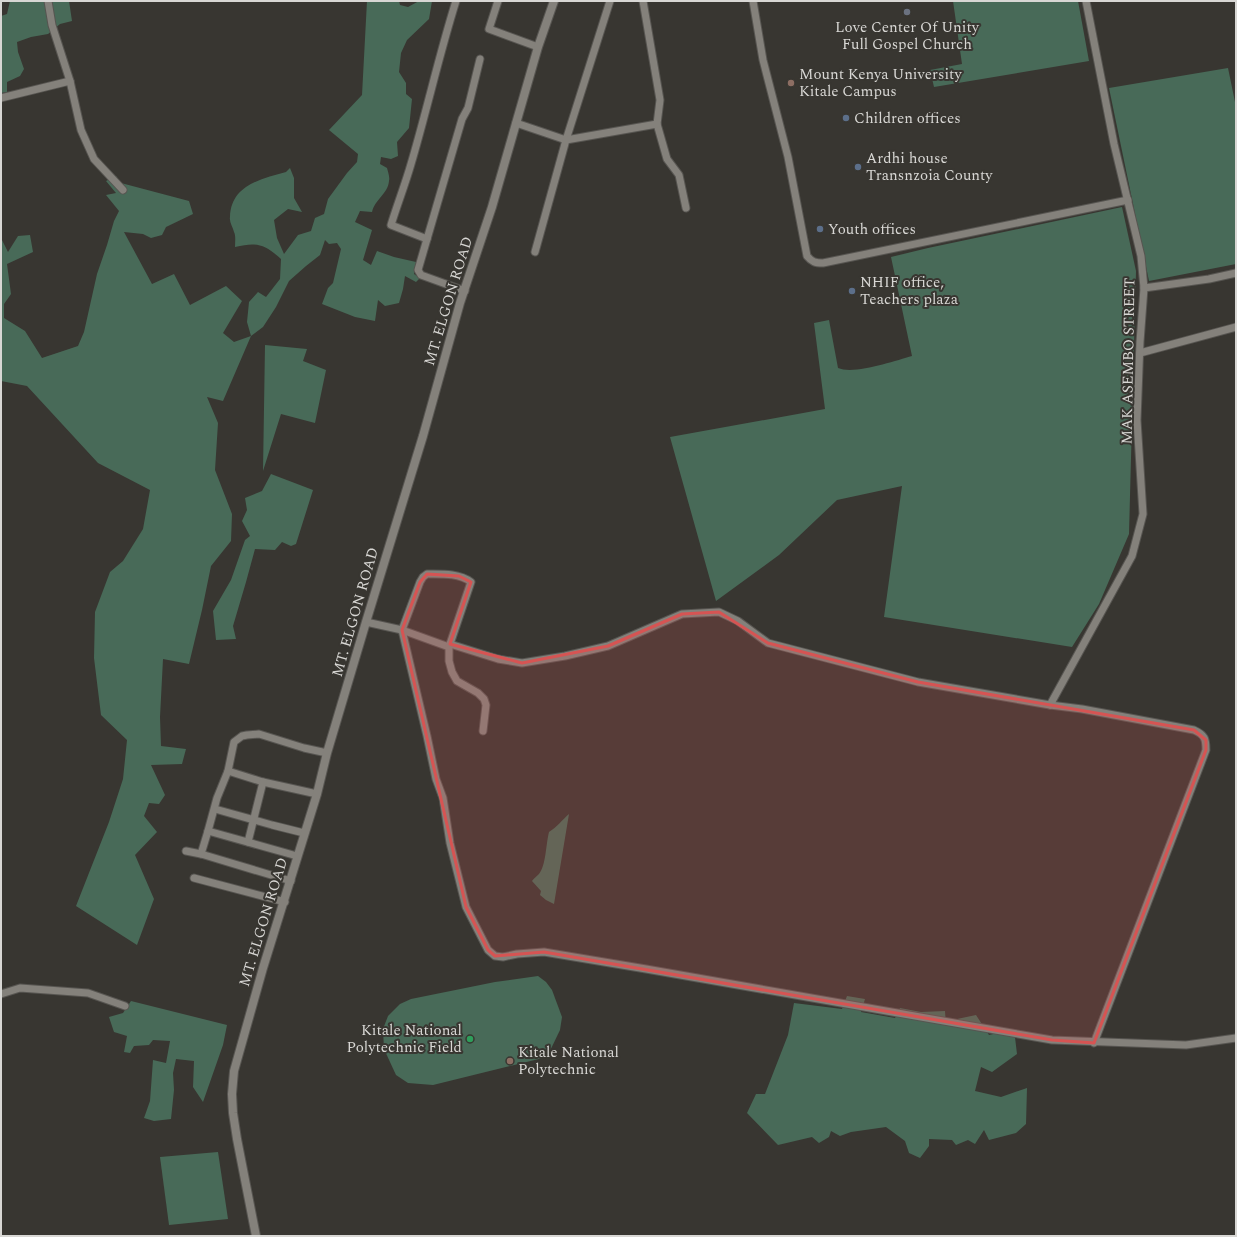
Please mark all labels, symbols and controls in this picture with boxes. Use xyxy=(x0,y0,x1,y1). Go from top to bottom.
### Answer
marker: Love Center Of Unity Full Gospel Church xyxy=(902,7,912,17)
place label: Love Center Of Unity Full Gospel Church xyxy=(835,16,980,56)
place label: Mount Kenya University Kitale Campus xyxy=(799,63,962,103)
marker: Mount Kenya University Kitale Campus xyxy=(786,78,796,88)
place label: Children offices xyxy=(854,107,961,130)
marker: Children offices xyxy=(841,113,851,123)
place label: Ardhi house Transnzoia County xyxy=(866,147,993,187)
marker: Ardhi house Transnzoia County xyxy=(853,162,863,172)
place label: Youth offices xyxy=(828,218,916,241)
marker: Youth offices xyxy=(815,224,825,234)
street label: MT. ELGON ROAD xyxy=(418,234,479,369)
place label: NHIF office, Teachers plaza xyxy=(860,271,959,311)
street label: MAK ASEMBO STREET xyxy=(1116,277,1141,445)
marker: NHIF office, Teachers plaza xyxy=(847,286,857,296)
street label: MT. ELGON ROAD xyxy=(326,545,385,680)
street label: MT. ELGON ROAD xyxy=(233,855,294,990)
place label: Kitale National Polytechnic Field xyxy=(346,1019,462,1059)
marker: Kitale National Polytechnic Field xyxy=(465,1034,475,1044)
place label: Kitale National Polytechnic xyxy=(518,1041,619,1081)
marker: Kitale National Polytechnic xyxy=(505,1056,515,1066)

